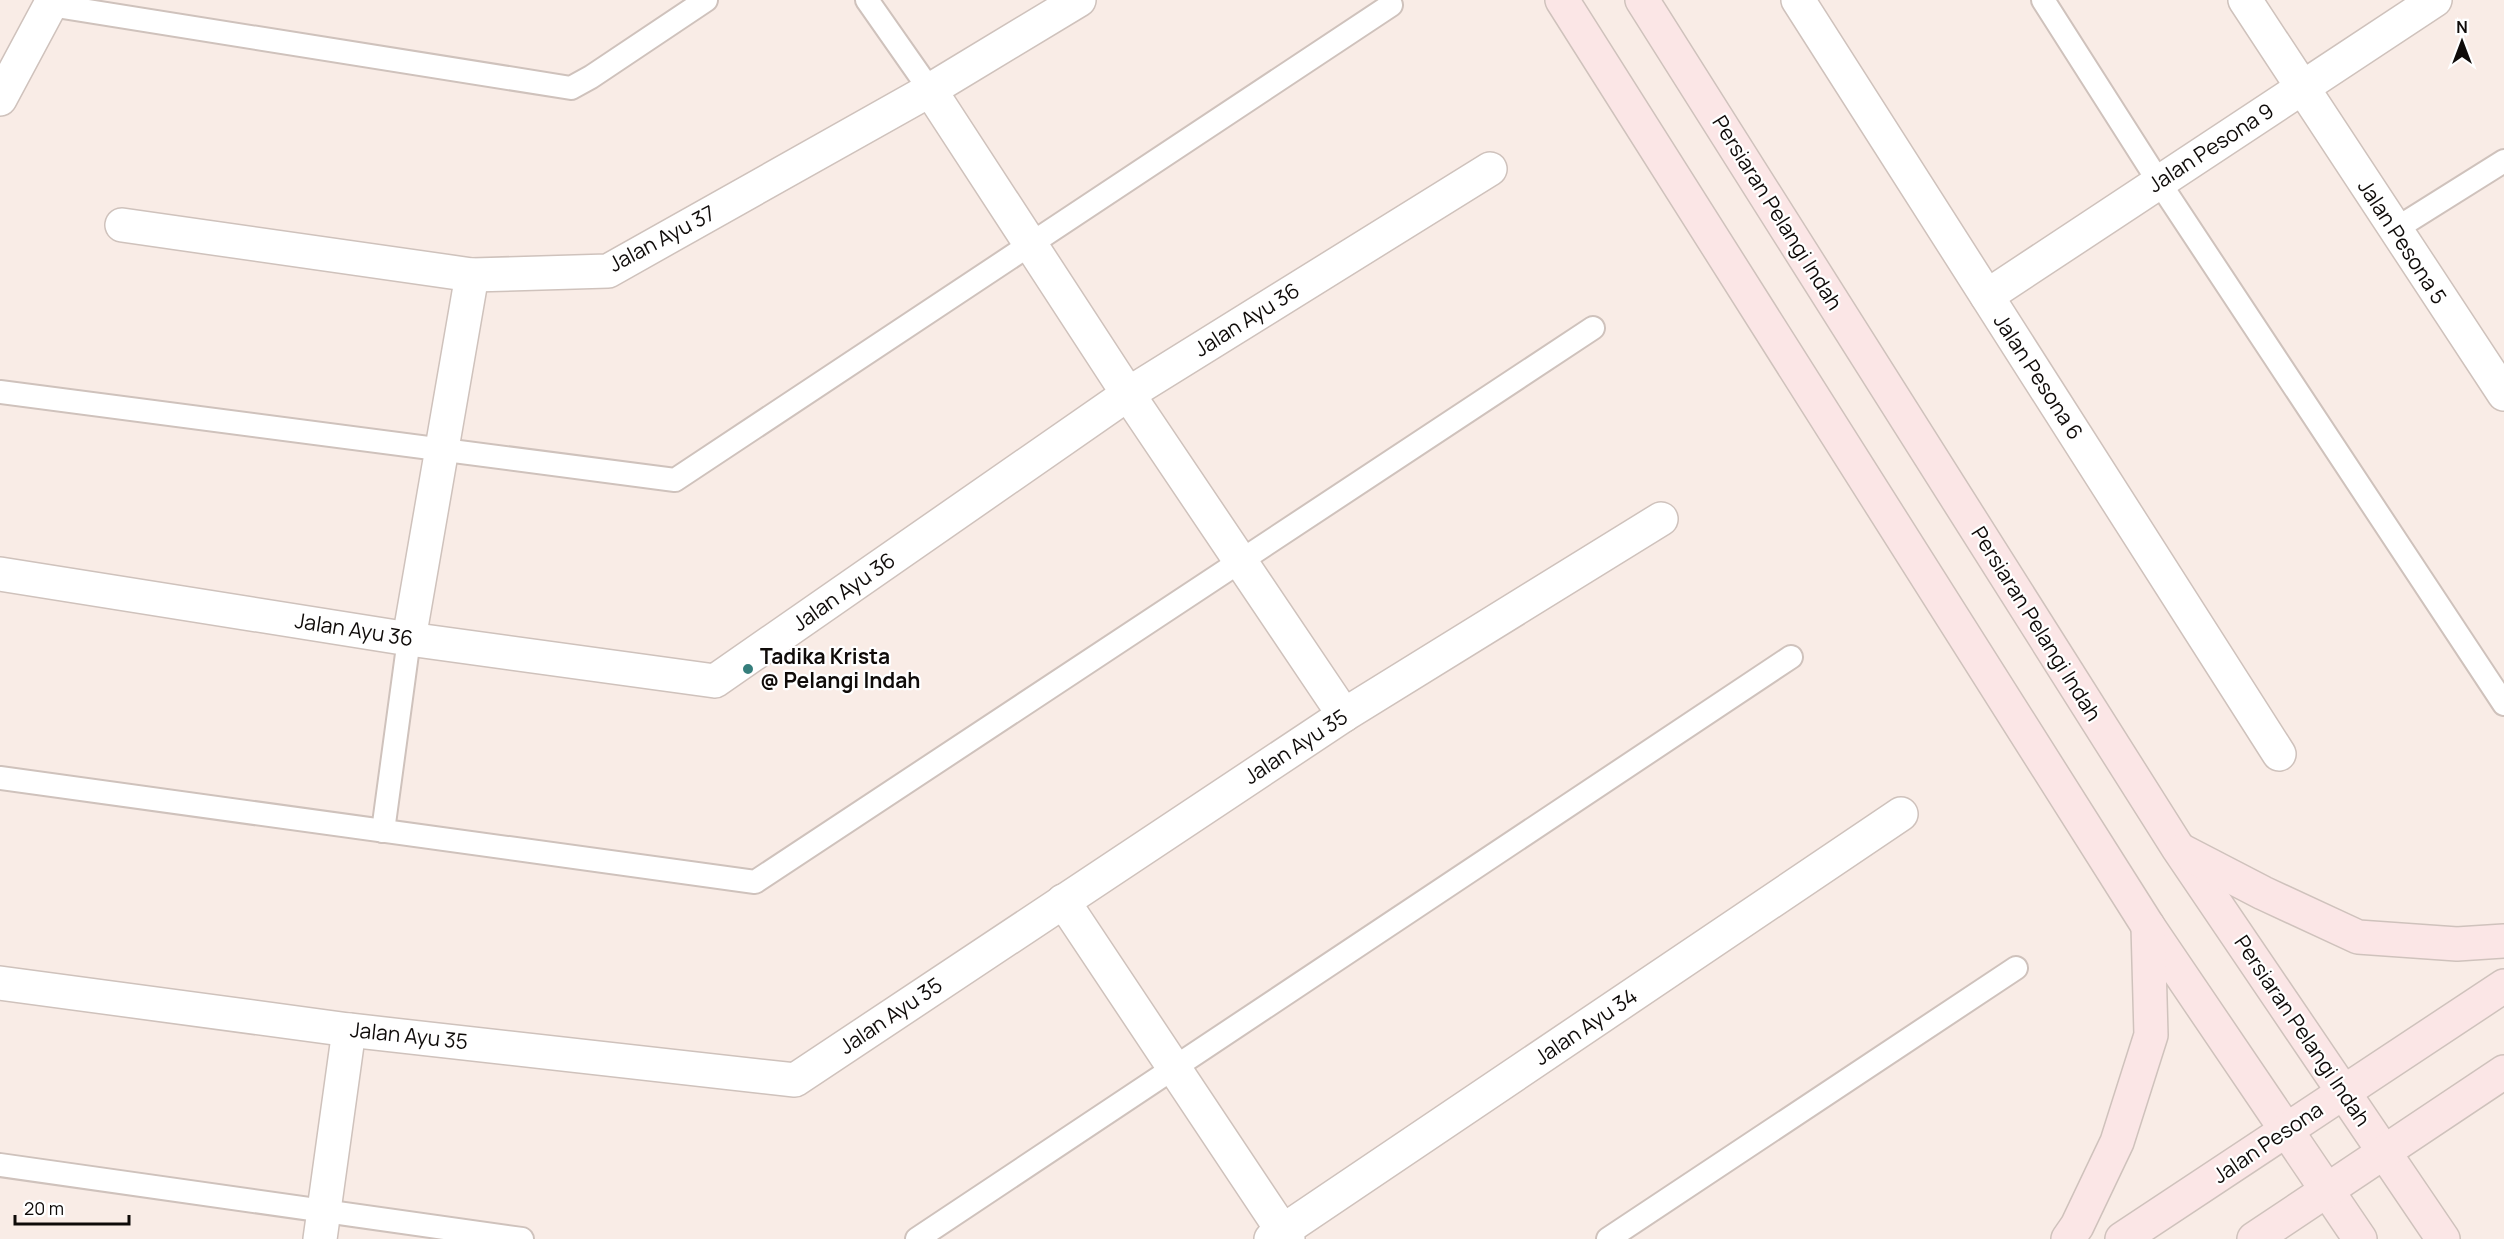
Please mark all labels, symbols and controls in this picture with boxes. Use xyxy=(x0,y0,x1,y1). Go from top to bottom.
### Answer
north arrow xyxy=(2432,12,2492,72)
text: N xyxy=(2456,16,2468,38)
street label: Jalan Pesona 9 xyxy=(2142,96,2279,198)
street label: Persiaran Pelangi Indah xyxy=(1706,110,1849,315)
street label: Jalan Pesona 5 xyxy=(2352,174,2454,309)
street label: Jalan Ayu 37 xyxy=(603,198,720,278)
street label: Jalan Ayu 36 xyxy=(1188,276,1304,363)
street label: Jalan Pesona 6 xyxy=(1988,308,2090,445)
street label: Persiaran Pelangi Indah xyxy=(1965,521,2108,726)
street label: Jalan Ayu 36 xyxy=(787,545,900,637)
street label: Jalan Ayu 36 xyxy=(293,606,415,652)
place label: Tadika Krista @ Pelangi Indah xyxy=(760,642,920,694)
marker: Tadika Krista @ Pelangi Indah xyxy=(741,662,755,676)
street label: Jalan Ayu 35 xyxy=(1238,702,1353,790)
street label: Persiaran Pelangi Indah xyxy=(2228,930,2377,1131)
street label: Jalan Ayu 35 xyxy=(834,970,947,1060)
street label: Jalan Ayu 34 xyxy=(1528,981,1642,1071)
street label: Jalan Ayu 35 xyxy=(349,1015,469,1055)
street label: Jalan Pesona xyxy=(2207,1095,2328,1189)
scale bar xyxy=(15,1188,129,1226)
text: 20 m xyxy=(24,1196,64,1220)

